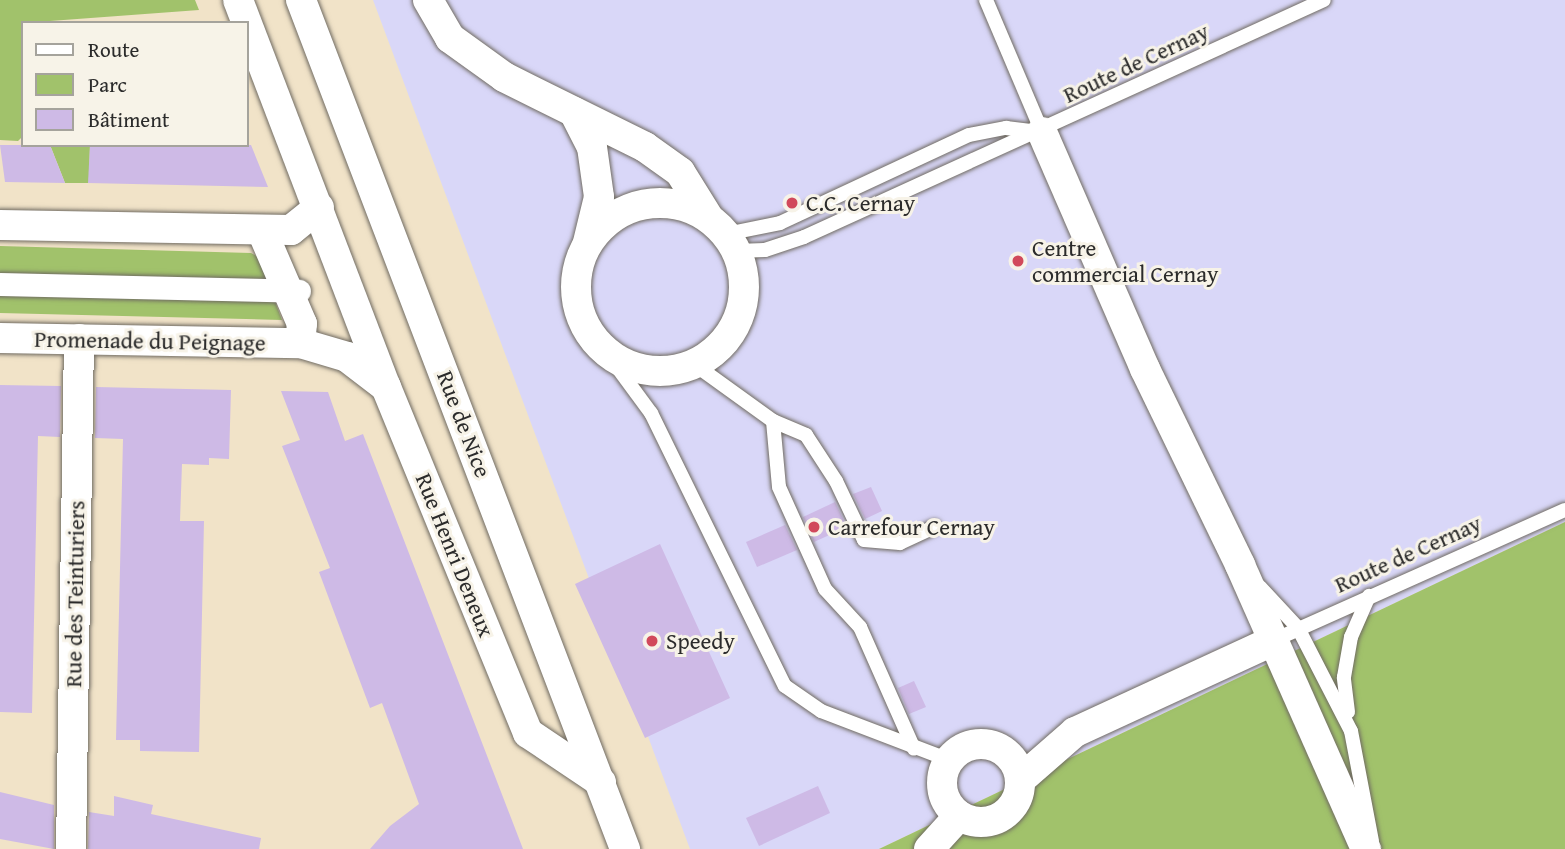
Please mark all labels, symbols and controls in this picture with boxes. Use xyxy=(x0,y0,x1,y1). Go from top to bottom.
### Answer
street label: Route de Cernay xyxy=(1059,17,1213,109)
legend xyxy=(21,21,248,147)
text: Route xyxy=(88,34,139,65)
text: Parc xyxy=(88,69,127,100)
text: Bâtiment xyxy=(88,104,169,135)
place label: C.C. Cernay xyxy=(806,189,915,217)
marker: C.C. Cernay xyxy=(784,195,800,211)
place label: Centre commercial Cernay xyxy=(1032,234,1218,288)
marker: Centre commercial Cernay xyxy=(1010,253,1026,269)
street label: Promenade du Peignage xyxy=(34,325,266,357)
street label: Rue de Nice xyxy=(431,367,497,481)
street label: Rue Henri Deneux xyxy=(410,469,500,641)
street label: Rue des Teinturiers xyxy=(60,500,90,688)
street label: Route de Cernay xyxy=(1330,509,1486,599)
place label: Carrefour Cernay xyxy=(828,513,995,541)
marker: Carrefour Cernay xyxy=(806,519,822,535)
place label: Speedy xyxy=(666,627,735,655)
marker: Speedy xyxy=(644,633,660,649)

